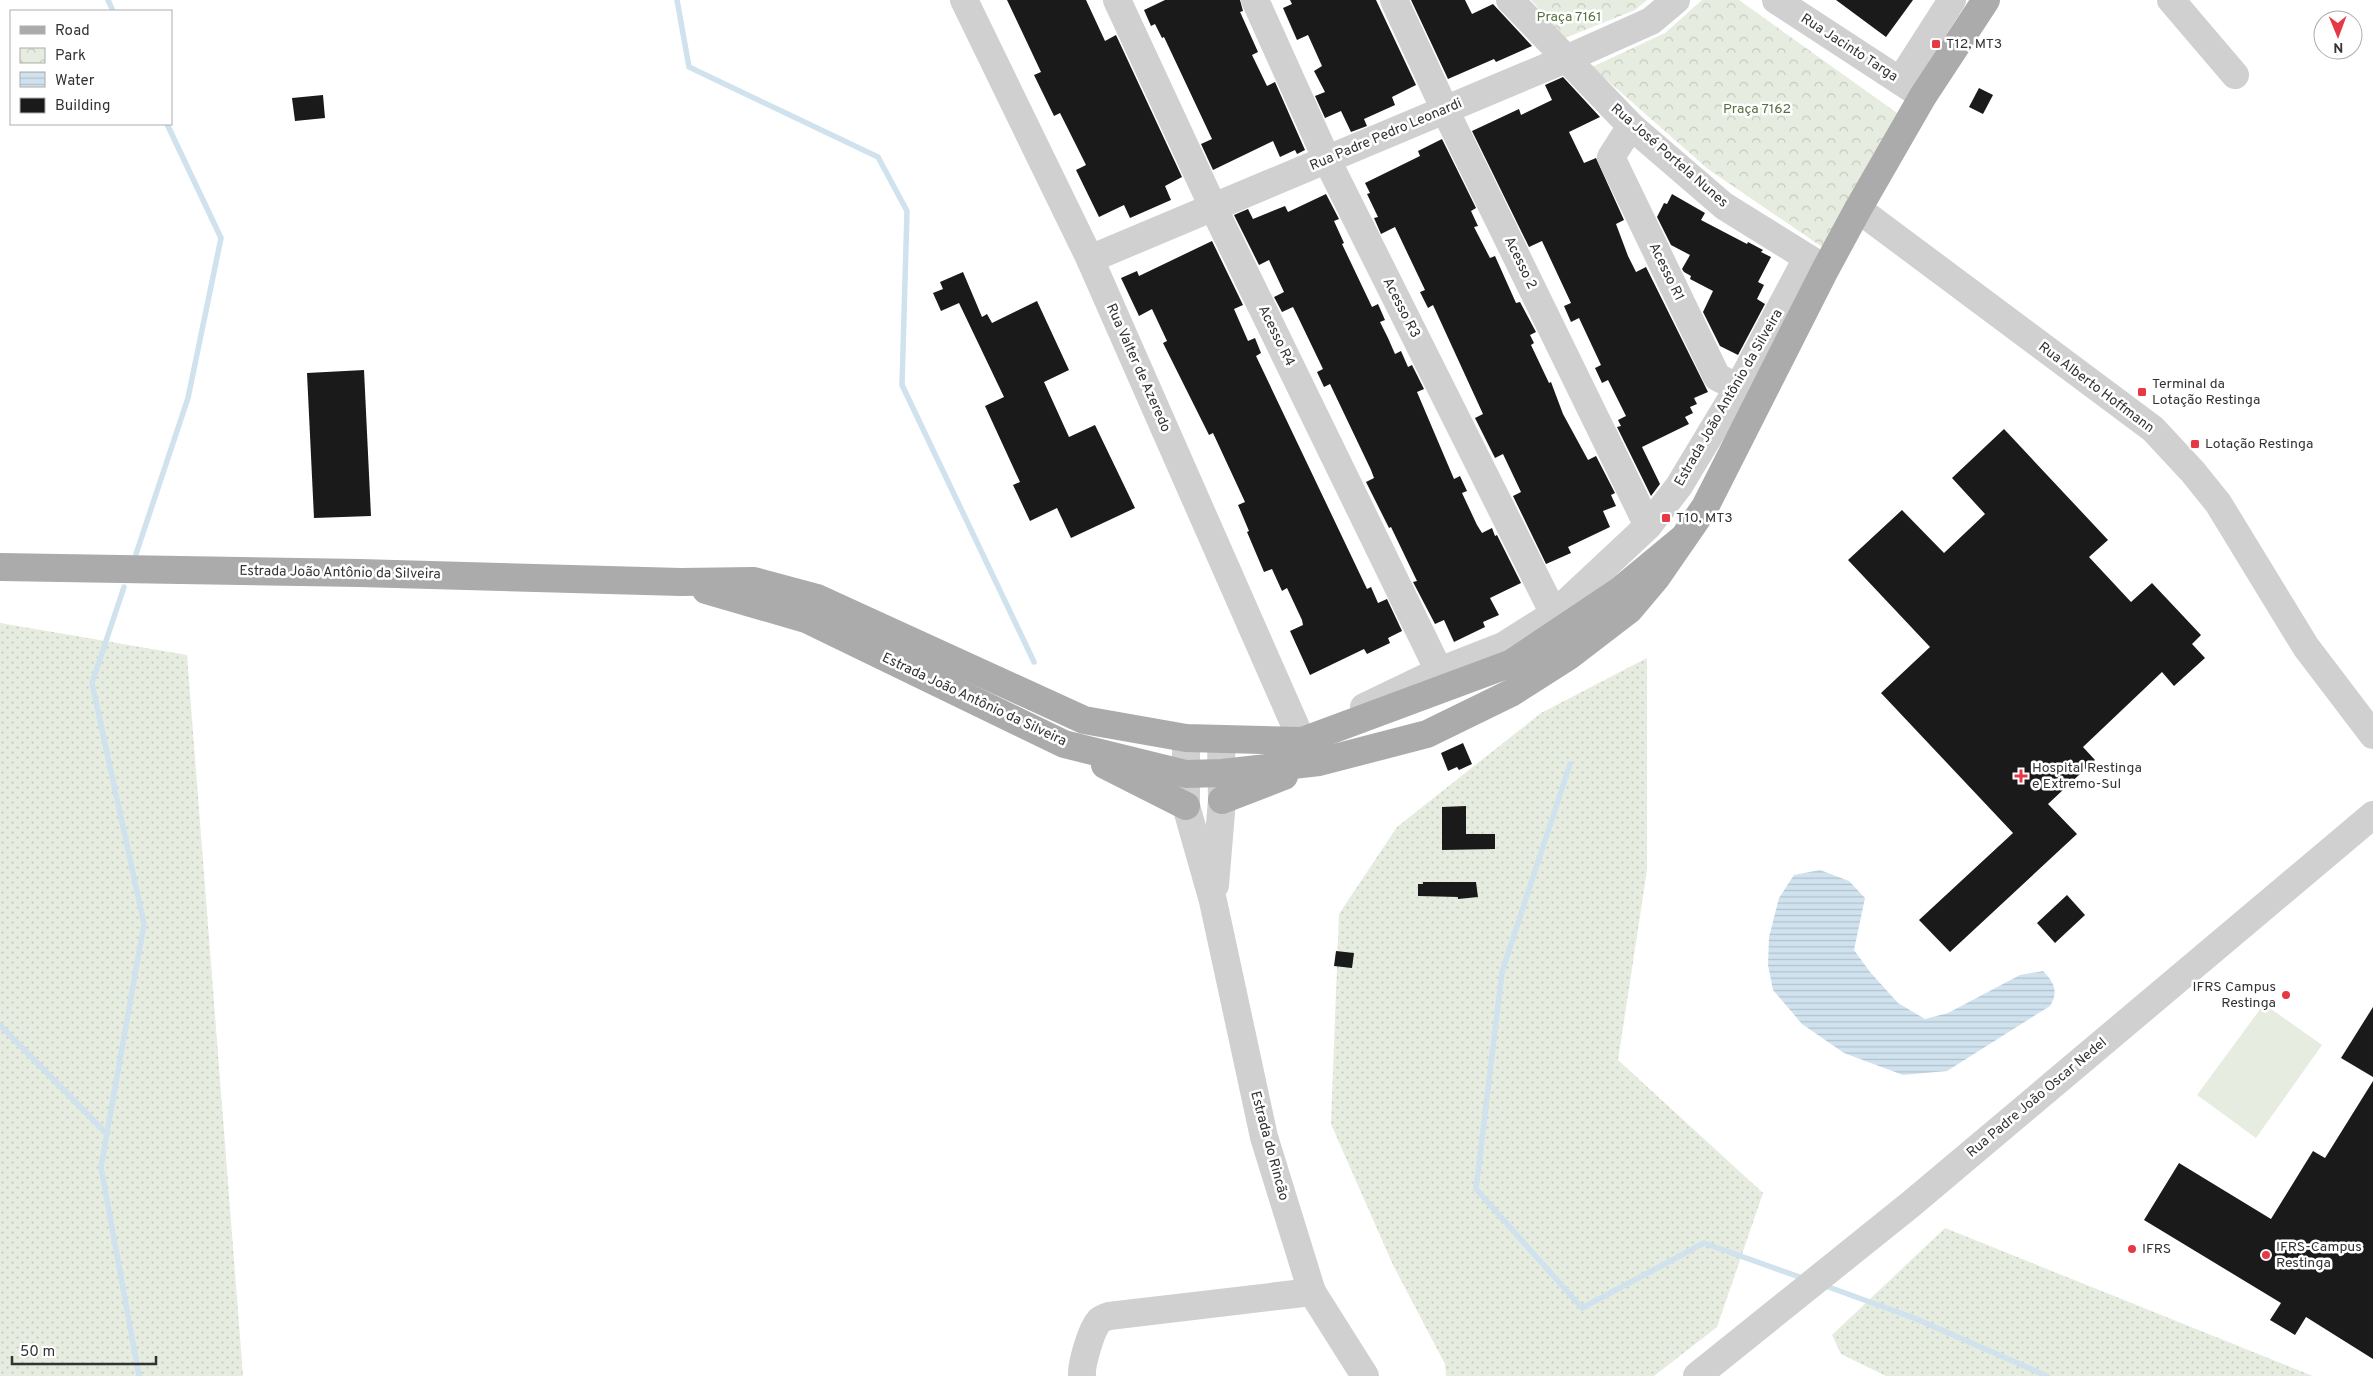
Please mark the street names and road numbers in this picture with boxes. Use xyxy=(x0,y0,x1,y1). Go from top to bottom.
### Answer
street label: Rua Jacinto Targa xyxy=(1797,10,1901,86)
street label: Rua Padre Pedro Leonardi xyxy=(1307,95,1465,175)
street label: Rua José Portela Nunes xyxy=(1607,101,1731,211)
street label: Acesso 2 xyxy=(1500,234,1540,292)
street label: Acesso R1 xyxy=(1645,240,1687,304)
street label: Acesso R3 xyxy=(1379,275,1423,341)
street label: Rua Valter de Azeredo xyxy=(1102,301,1174,435)
street label: Acesso R4 xyxy=(1254,303,1298,369)
street label: Estrada João Antônio da Silveira xyxy=(1671,306,1787,490)
street label: Rua Alberto Hoffmann xyxy=(2035,339,2157,437)
street label: Estrada João Antônio da Silveira xyxy=(239,563,441,583)
street label: Estrada João Antônio da Silveira xyxy=(879,650,1069,750)
street label: Rua Padre João Oscar Nedel xyxy=(1963,1034,2111,1162)
street label: Estrada do Rincão xyxy=(1246,1089,1292,1203)

